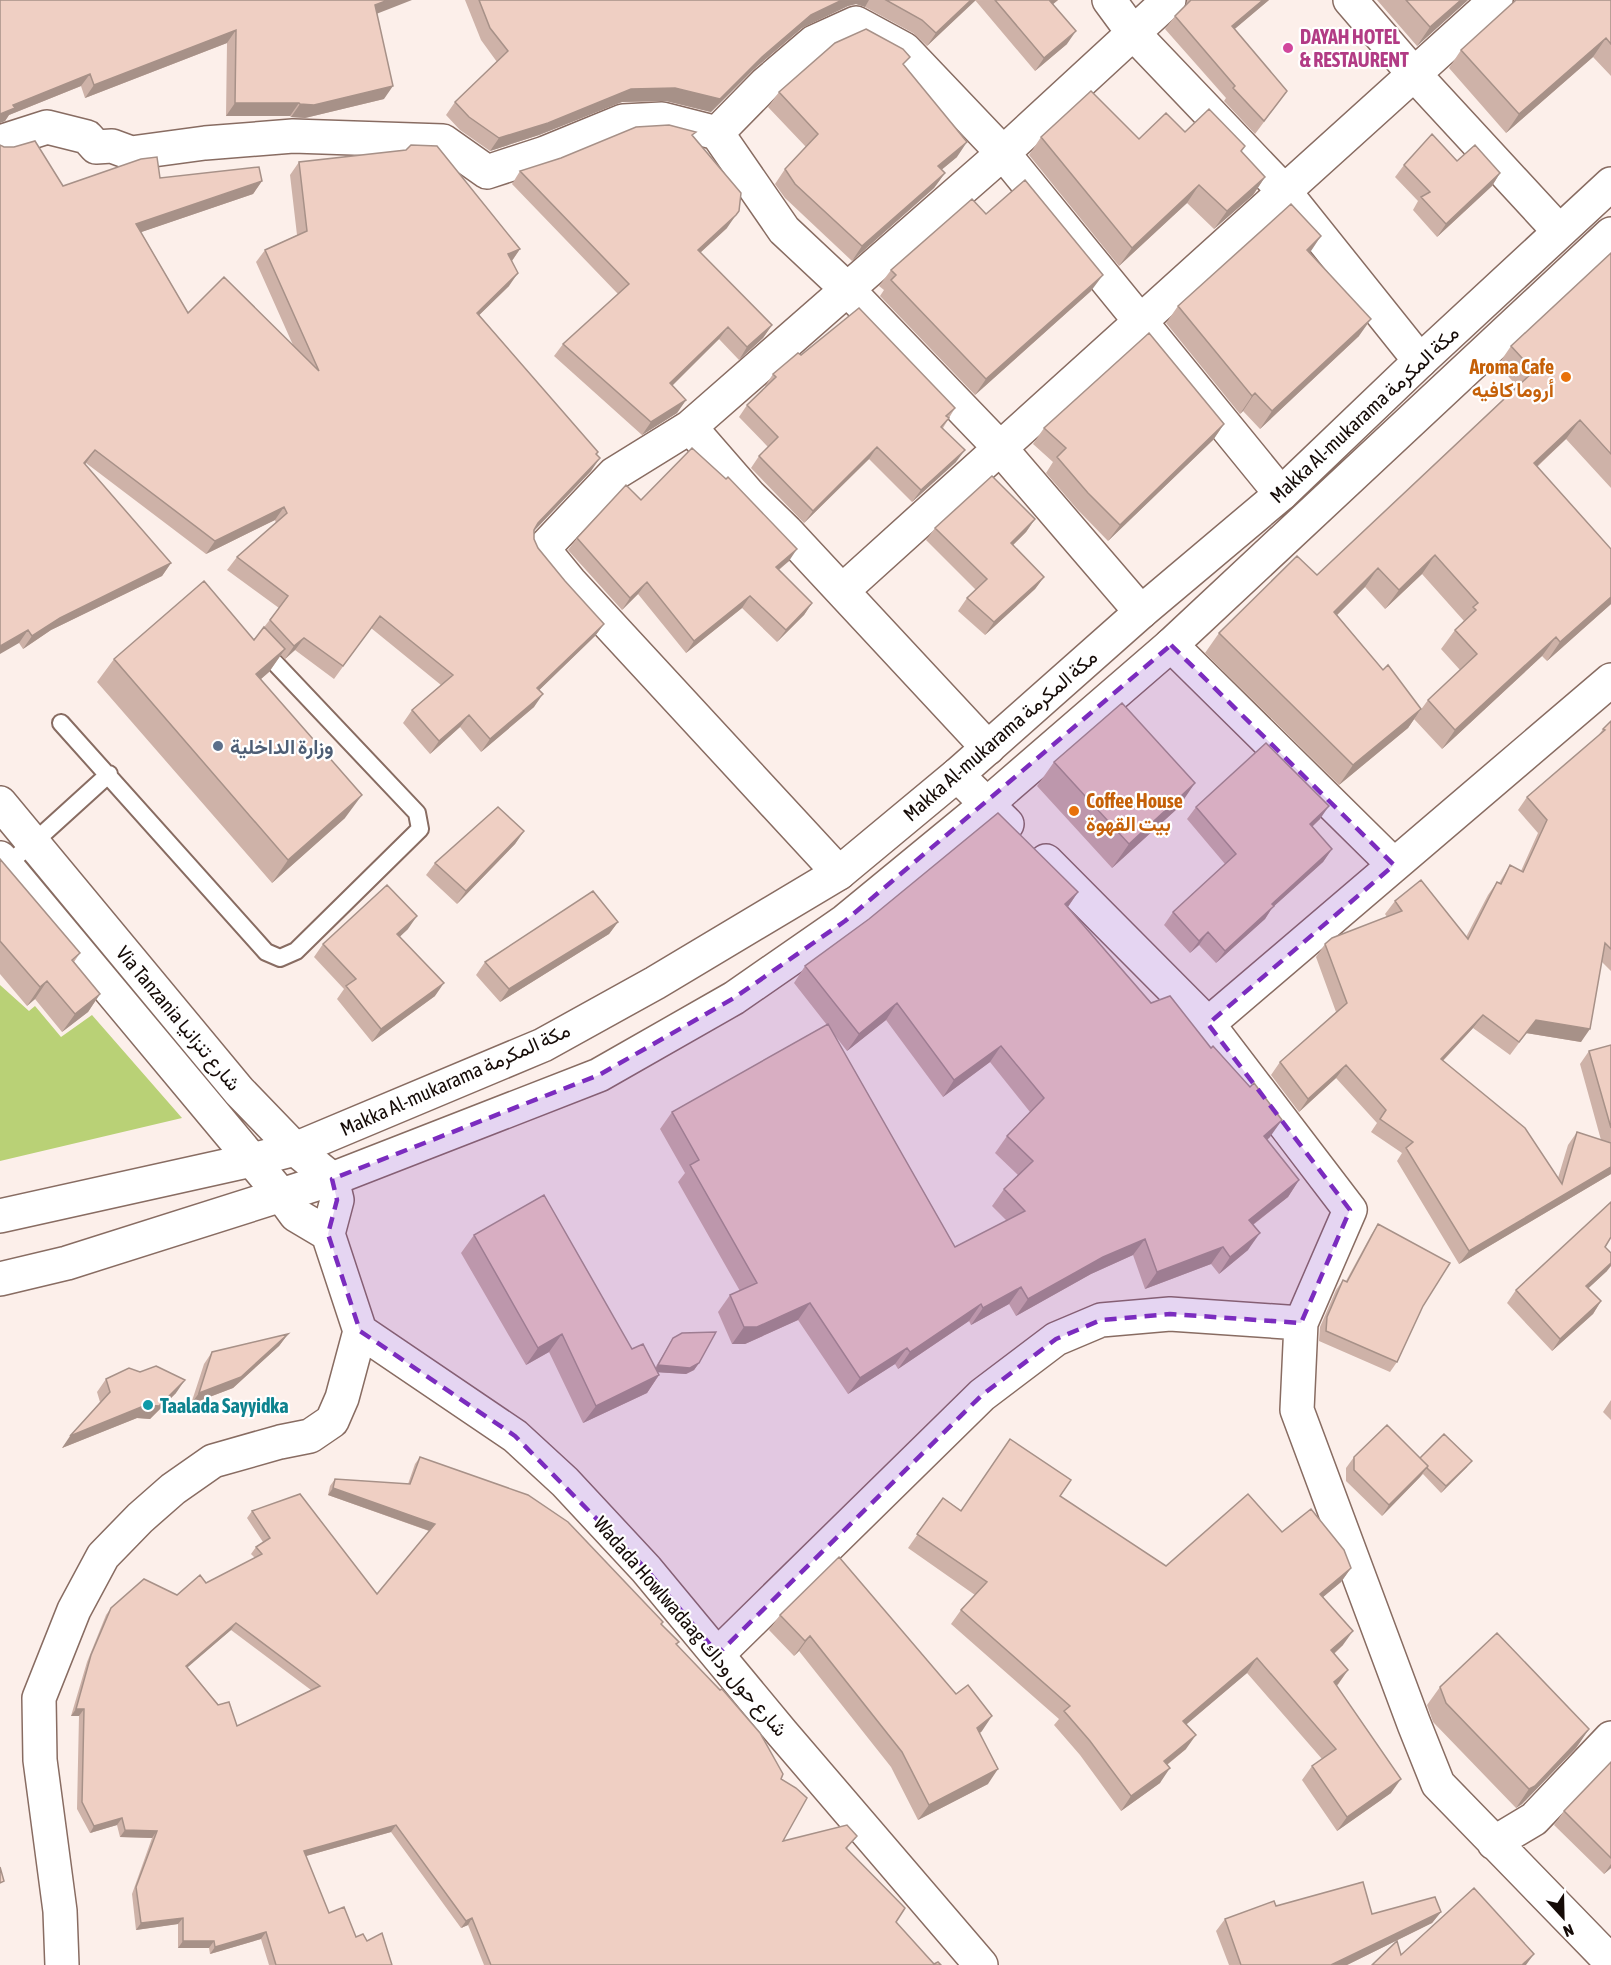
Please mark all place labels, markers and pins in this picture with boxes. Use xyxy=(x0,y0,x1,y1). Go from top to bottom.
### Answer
place label: DAYAH HOTEL & RESTAURENT xyxy=(1300,25,1409,71)
marker: DAYAH HOTEL & RESTAURENT xyxy=(1281,41,1295,55)
place label: Aroma Cafe أروما كافيه xyxy=(1469,355,1554,403)
marker: Aroma Cafe أروما كافيه xyxy=(1559,370,1573,384)
place label: وزارة الداخلية xyxy=(230,735,334,760)
marker: وزارة الداخلية xyxy=(211,739,225,753)
place label: Coffee House بيت القهوة xyxy=(1086,789,1183,837)
marker: Coffee House بيت القهوة xyxy=(1067,804,1081,818)
place label: Taalada Sayyidka xyxy=(160,1394,288,1417)
marker: Taalada Sayyidka xyxy=(141,1398,155,1412)

